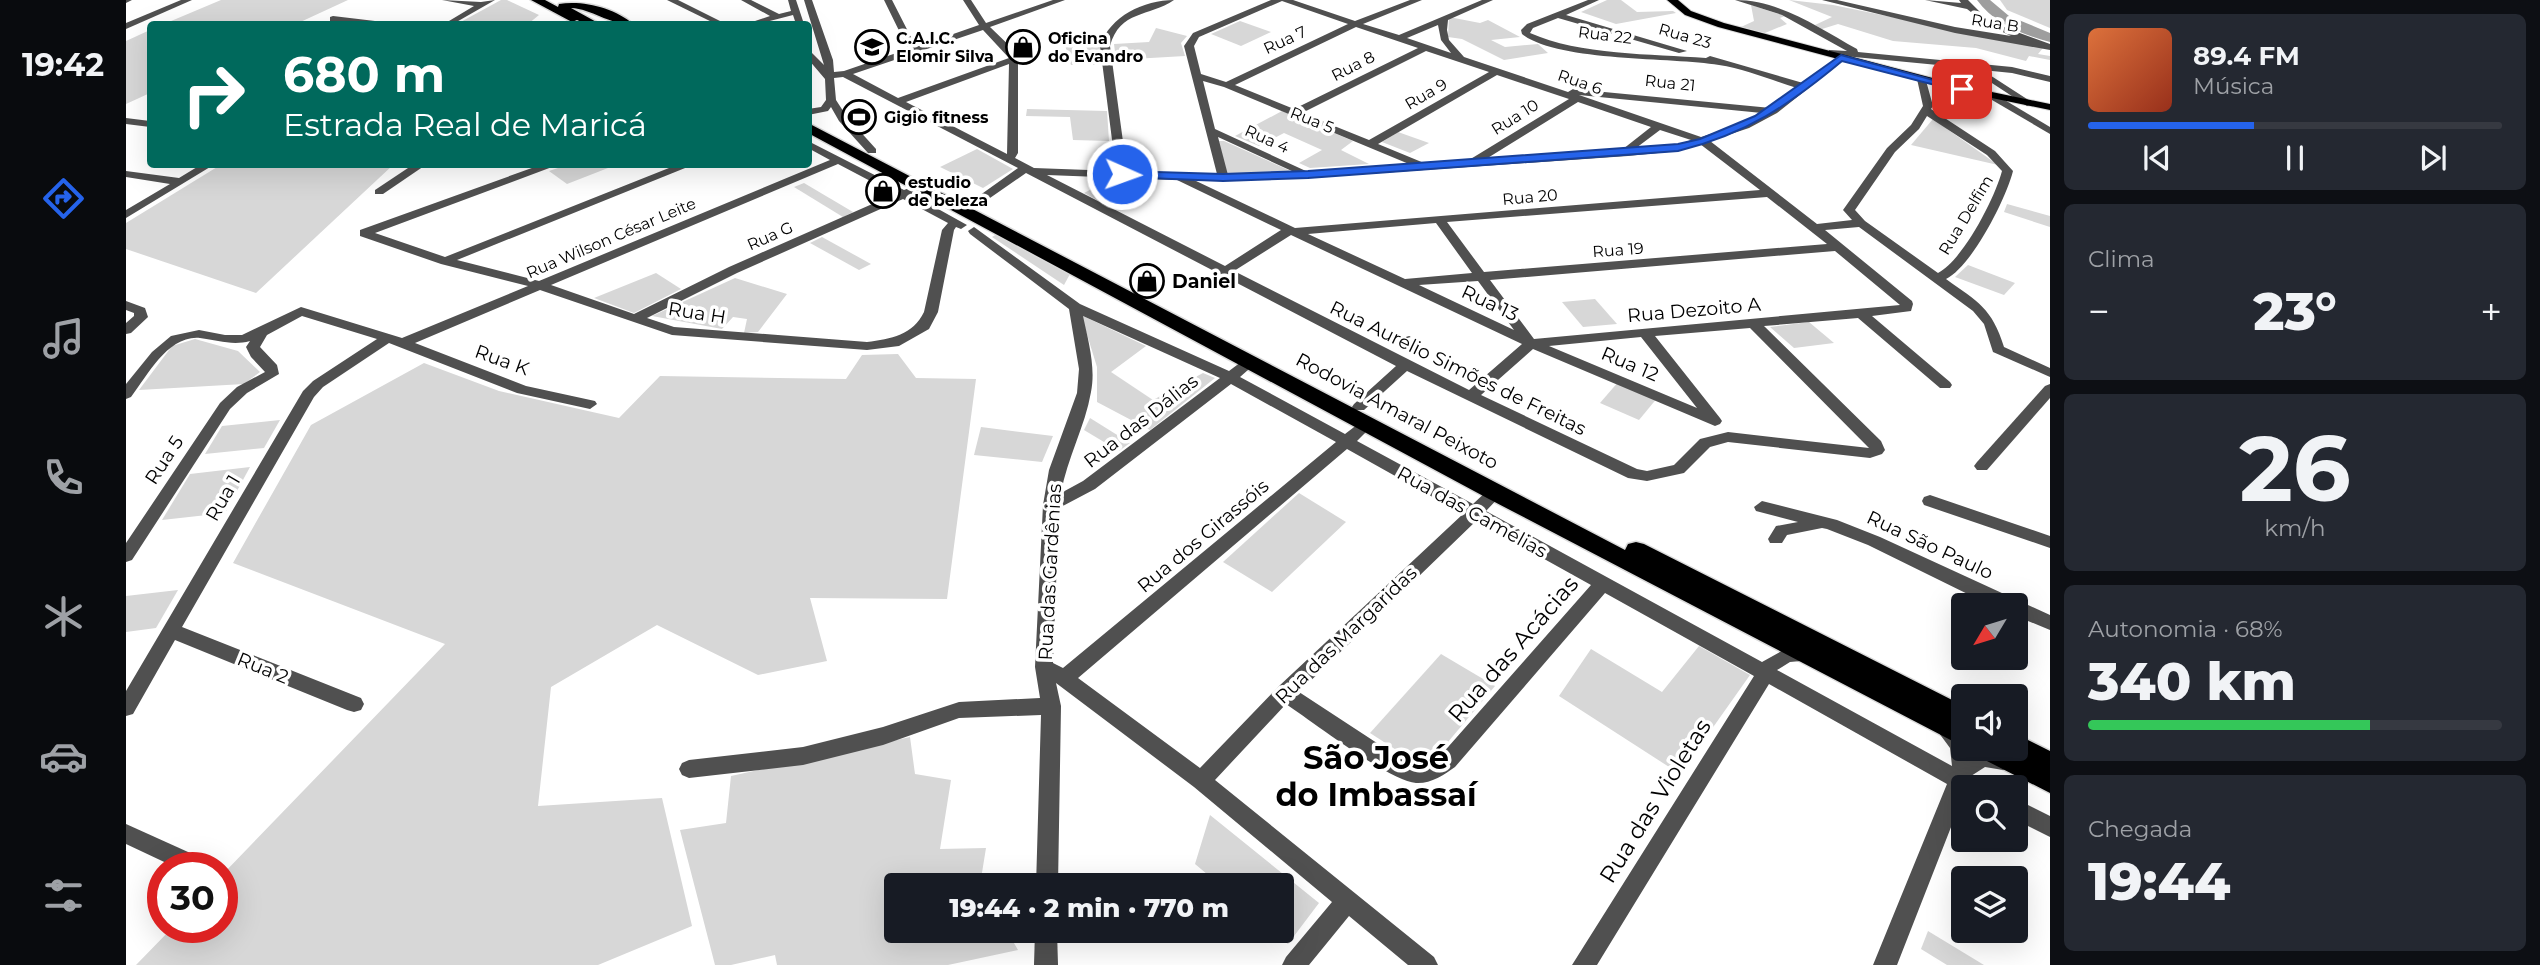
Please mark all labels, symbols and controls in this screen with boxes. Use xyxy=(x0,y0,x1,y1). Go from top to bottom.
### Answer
street label: Rua B xyxy=(1970,10,2020,36)
street label: Rua 23 xyxy=(1656,19,1714,53)
street label: Rua 7 xyxy=(1260,22,1310,58)
street label: Rua 22 xyxy=(1577,22,1633,48)
school or university icon: C.A.I.C. Elomir Silva xyxy=(853,28,891,66)
shop icon: Oficina do Evandro xyxy=(1004,28,1042,66)
place label: C.A.I.C. Elomir Silva xyxy=(896,29,994,66)
place label: Oficina do Evandro xyxy=(1048,29,1143,66)
text: 89.4 FM xyxy=(2193,40,2300,72)
text: 19:42 xyxy=(22,45,104,84)
text: 680 m xyxy=(283,45,445,104)
street label: Rua 8 xyxy=(1328,47,1378,85)
icon: right xyxy=(168,49,259,140)
pin xyxy=(1932,59,1992,119)
street label: Rua 6 xyxy=(1555,66,1605,99)
icon: arrive xyxy=(1943,70,1981,108)
street label: Rua 21 xyxy=(1644,71,1696,95)
text: Música xyxy=(2193,72,2274,100)
street label: Rua 9 xyxy=(1401,74,1451,114)
street label: Rua 10 xyxy=(1488,95,1542,139)
sports icon: Gigio fitness xyxy=(840,98,878,136)
street label: Rua 5 xyxy=(1288,103,1336,137)
text: Estrada Real de Maricá xyxy=(283,105,647,144)
place label: Gigio fitness xyxy=(884,108,989,127)
street label: Rua 4 xyxy=(1242,121,1293,157)
position arrow xyxy=(1085,137,1159,211)
icon: previous xyxy=(2138,139,2176,177)
icon: pause xyxy=(2276,139,2314,177)
icon: next xyxy=(2414,139,2452,177)
shop icon: estudio de beleza xyxy=(864,172,902,210)
street label: Rua Delfim xyxy=(1935,172,1997,258)
place label: estudio de beleza xyxy=(908,173,988,210)
icon: directions xyxy=(39,174,88,223)
street label: Rua 20 xyxy=(1501,185,1559,209)
street label: Rua Wilson César Leite xyxy=(523,194,699,282)
street label: Rua G xyxy=(744,217,796,255)
street label: Rua 19 xyxy=(1592,239,1644,261)
text: Clima xyxy=(2088,245,2155,273)
shop icon: Daniel xyxy=(1128,262,1166,300)
place label: Daniel xyxy=(1172,270,1236,293)
street label: Rua 13 xyxy=(1458,280,1522,326)
text: 23° xyxy=(2253,280,2337,343)
text: − xyxy=(2088,288,2110,335)
text: + xyxy=(2480,288,2502,335)
street label: Rua Dezoito A xyxy=(1626,293,1762,327)
street label: Rua Aurélio Simões de Freitas xyxy=(1326,296,1590,440)
street label: Rua H xyxy=(666,297,728,329)
icon: music xyxy=(39,314,88,363)
street label: Rua K xyxy=(472,340,533,381)
street label: Rua 12 xyxy=(1598,342,1662,386)
street label: Rodovia Amaral Peixoto xyxy=(1292,348,1502,474)
street label: Rua das Dálias xyxy=(1079,369,1203,473)
text: 26 xyxy=(2239,413,2351,524)
street label: Rua 5 xyxy=(140,431,188,489)
icon: phone xyxy=(39,453,88,502)
street label: Rua das Camélias xyxy=(1393,461,1551,563)
street label: Rua 1 xyxy=(201,471,245,525)
street label: Rua dos Girassóis xyxy=(1133,474,1273,598)
street label: Rua das Gardênias xyxy=(1034,483,1066,661)
street label: Rua São Paulo xyxy=(1863,506,1997,584)
text: km/h xyxy=(2264,514,2326,542)
street label: Rua das Margaridas xyxy=(1270,561,1422,709)
street label: Rua das Acácias xyxy=(1442,570,1584,728)
icon: climate xyxy=(39,592,88,641)
north arrow xyxy=(1951,593,2028,670)
map controls xyxy=(1951,593,2028,943)
text: Autonomia · 68% xyxy=(2088,615,2283,643)
street label: Rua 2 xyxy=(234,647,292,689)
text: 340 km xyxy=(2088,650,2296,713)
button: sound xyxy=(1951,684,2028,761)
street label: Rua das Violetas xyxy=(1593,714,1717,888)
icon: car xyxy=(39,732,88,781)
district label: São José do Imbassaí xyxy=(1275,738,1479,814)
button: search xyxy=(1951,775,2028,852)
text: Chegada xyxy=(2088,815,2192,843)
text: 19:44 xyxy=(2088,850,2230,913)
speed limit sign: 30 xyxy=(147,852,238,943)
button: layers xyxy=(1951,866,2028,943)
icon: filters xyxy=(39,871,88,920)
text: 19:44 · 2 min · 770 m xyxy=(949,892,1229,924)

